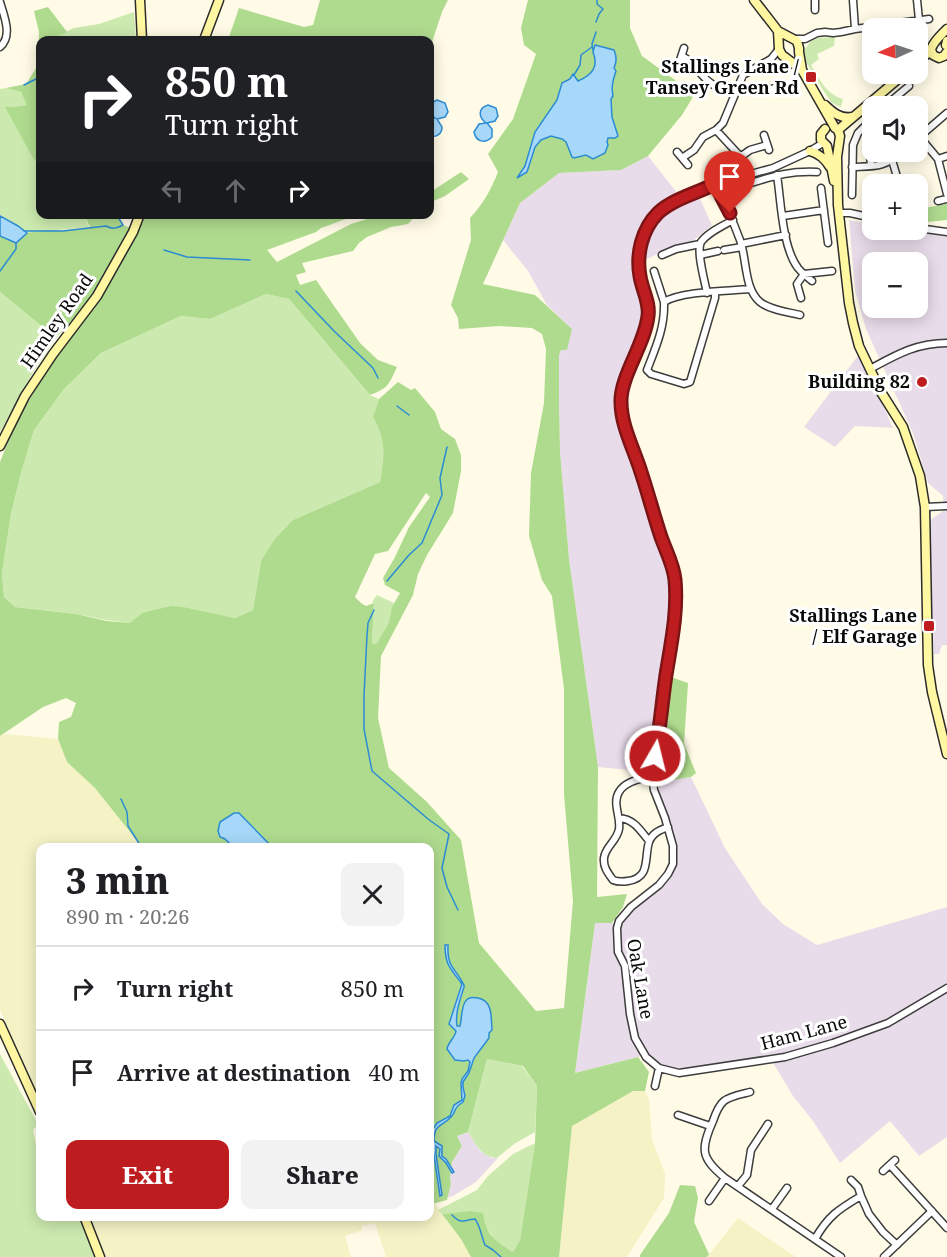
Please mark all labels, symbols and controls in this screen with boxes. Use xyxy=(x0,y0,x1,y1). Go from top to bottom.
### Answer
north arrow xyxy=(862,18,928,84)
map controls xyxy=(862,18,928,318)
text: 850 m xyxy=(165,52,289,109)
place label: Stallings Lane / Tansey Green Rd xyxy=(646,54,800,99)
icon: right xyxy=(66,60,144,138)
marker: Stallings Lane / Tansey Green Rd xyxy=(804,70,818,84)
button: sound xyxy=(862,96,928,162)
text: Turn right xyxy=(165,106,298,143)
pin xyxy=(704,151,755,213)
icon: arrive xyxy=(713,160,746,193)
icon: left xyxy=(156,174,189,207)
icon: ahead xyxy=(219,174,252,207)
icon: right xyxy=(282,174,315,207)
button: + xyxy=(862,174,928,240)
button: − xyxy=(862,252,928,318)
street label: Himley Road xyxy=(15,268,98,373)
place label: Building 82 xyxy=(808,369,910,393)
marker: Building 82 xyxy=(915,375,929,389)
place label: Stallings Lane / Elf Garage xyxy=(789,603,917,648)
marker: Stallings Lane / Elf Garage xyxy=(922,619,936,633)
position arrow xyxy=(623,724,687,788)
text: 3 min xyxy=(66,856,169,905)
button: close xyxy=(341,863,404,926)
text: 890 m · 20:26 xyxy=(66,903,189,930)
street label: Oak Lane xyxy=(622,937,660,1021)
icon: right xyxy=(66,972,99,1005)
text: Turn right xyxy=(117,973,233,1003)
text: 850 m xyxy=(341,973,404,1003)
street label: Ham Lane xyxy=(758,1009,850,1055)
icon: arrive xyxy=(66,1056,99,1089)
text: Arrive at destination xyxy=(117,1057,351,1087)
text: 40 m xyxy=(369,1057,420,1087)
button: Exit xyxy=(66,1140,229,1209)
button: Share xyxy=(241,1140,404,1209)

